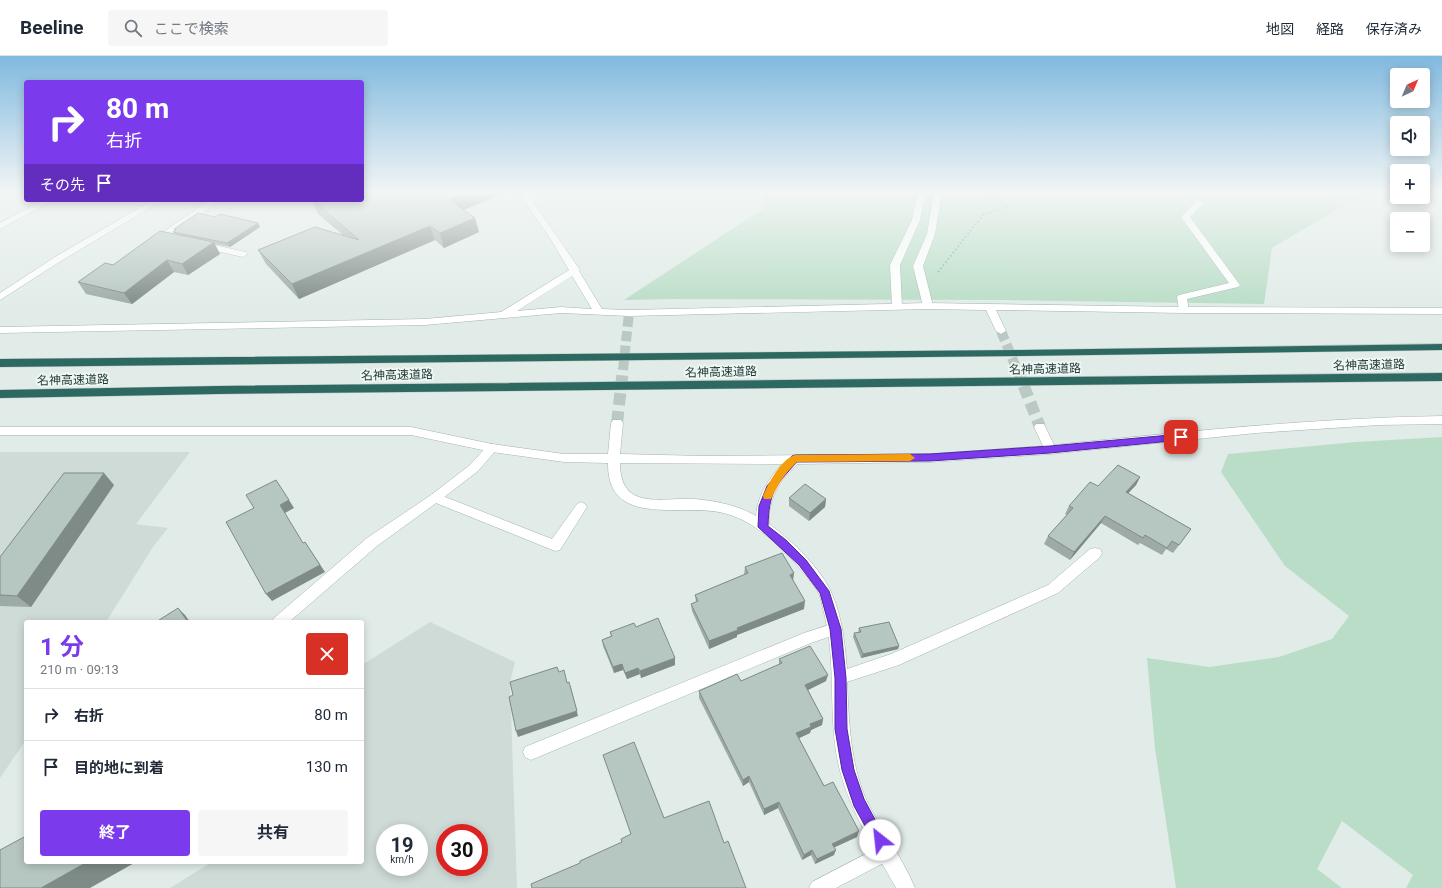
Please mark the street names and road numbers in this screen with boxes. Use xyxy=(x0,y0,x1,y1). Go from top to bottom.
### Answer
street label: 名神高速道路 xyxy=(1333,357,1405,373)
street label: 名神高速道路 xyxy=(1009,361,1081,377)
street label: 名神高速道路 xyxy=(685,364,757,380)
street label: 名神高速道路 xyxy=(361,367,433,383)
street label: 名神高速道路 xyxy=(37,372,109,388)

